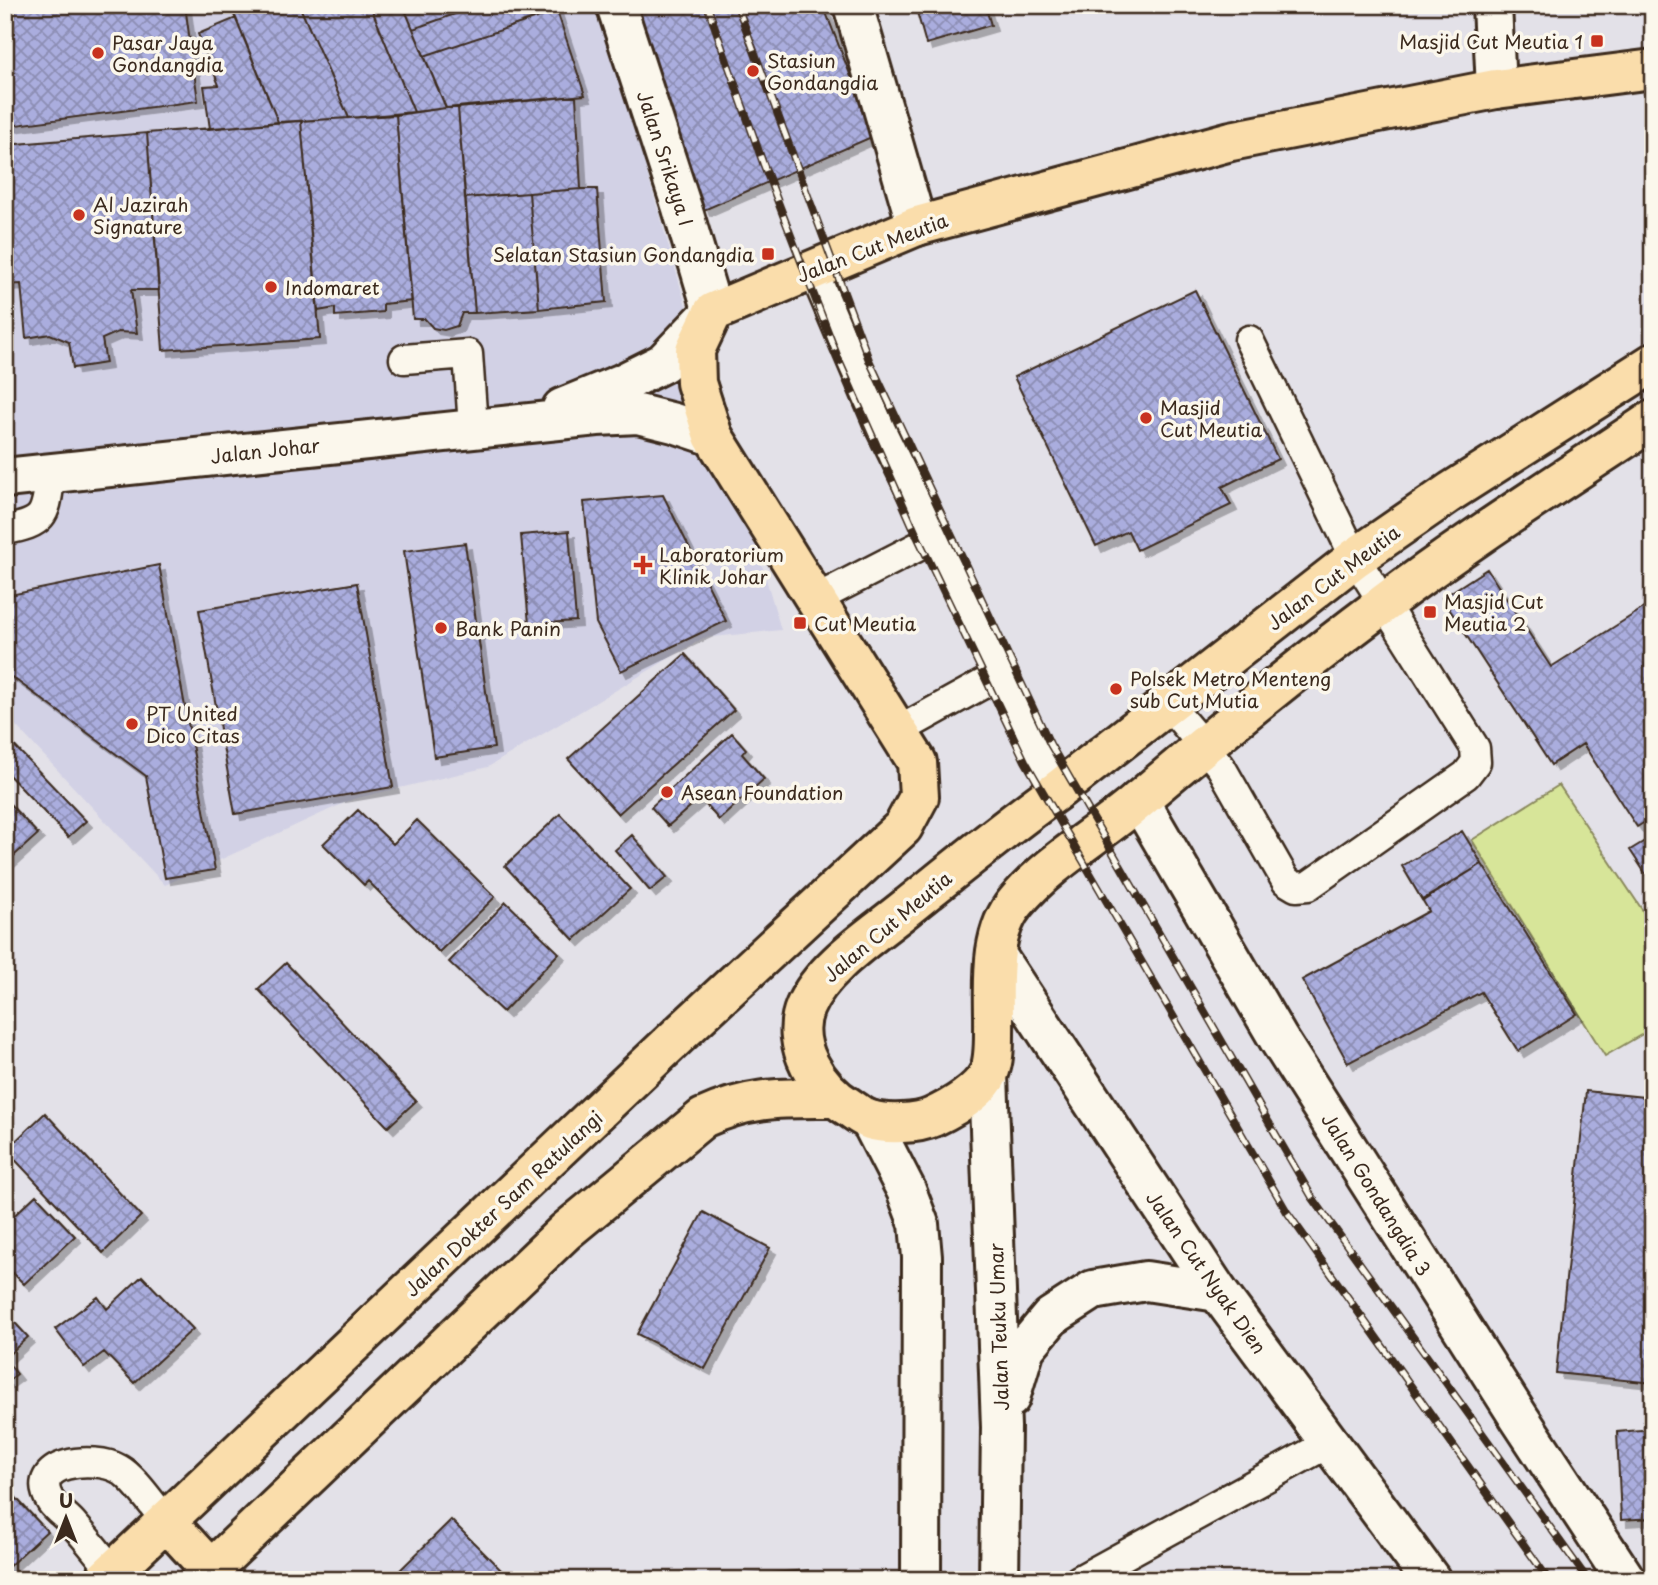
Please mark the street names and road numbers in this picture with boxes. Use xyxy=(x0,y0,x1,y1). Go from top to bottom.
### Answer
street label: Jalan Srikaya I xyxy=(631,87,701,229)
street label: Jalan Cut Meutia xyxy=(792,205,952,289)
street label: Jalan Johar xyxy=(209,430,321,470)
street label: Jalan Cut Meutia xyxy=(1261,518,1405,636)
street label: Jalan Cut Meutia xyxy=(817,864,957,988)
street label: Jalan Dokter Sam Ratulangi xyxy=(398,1104,608,1302)
street label: Jalan Gondangdia 3 xyxy=(1316,1107,1438,1281)
street label: Jalan Cut Nyak Dien xyxy=(1140,1185,1274,1359)
street label: Jalan Teuku Umar xyxy=(981,1242,1015,1411)

